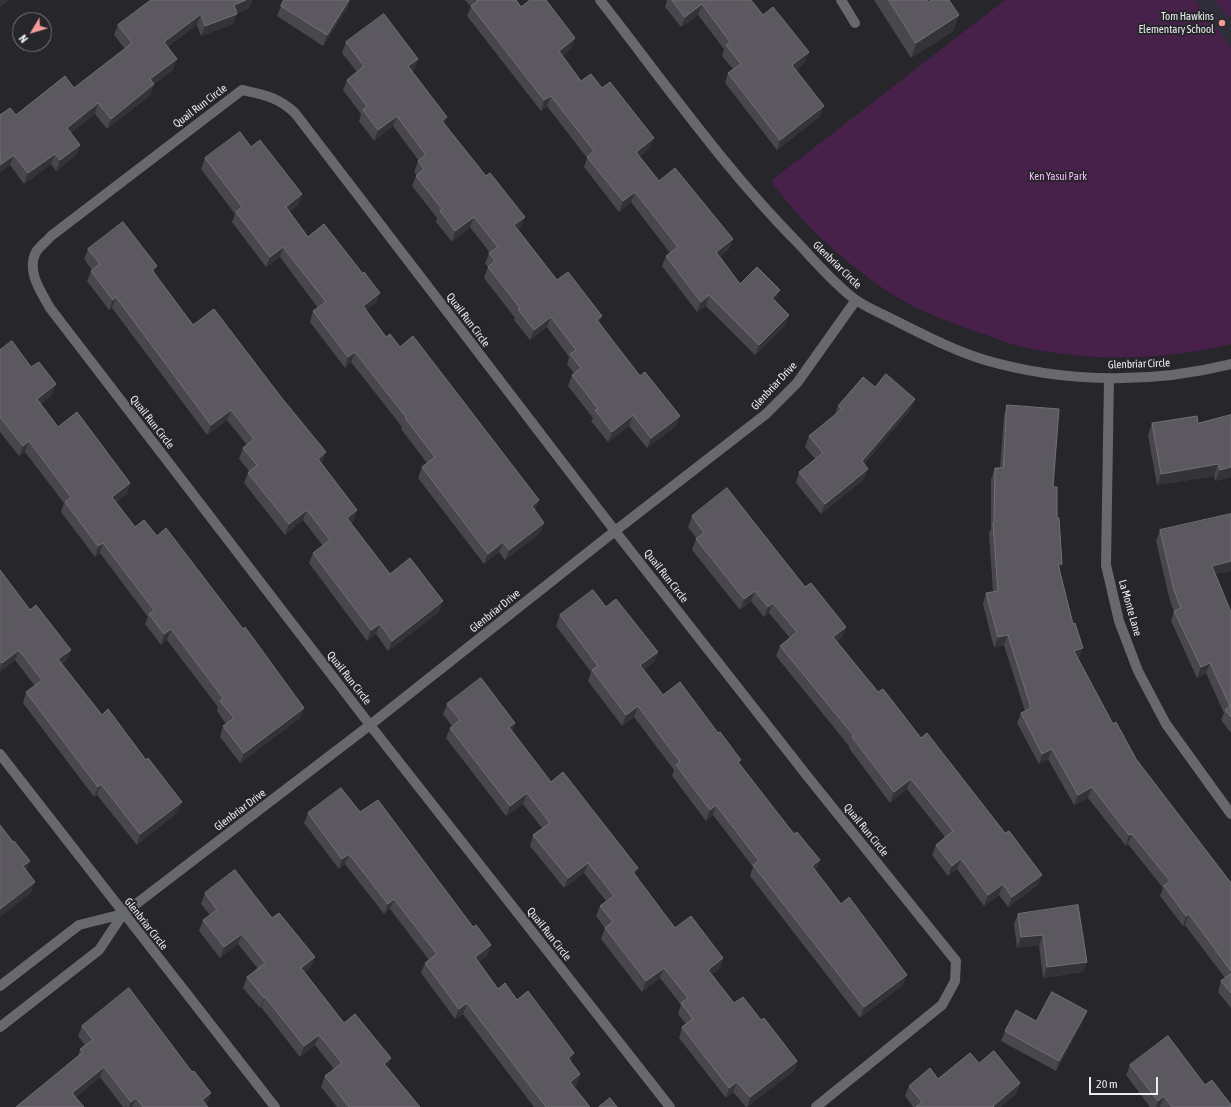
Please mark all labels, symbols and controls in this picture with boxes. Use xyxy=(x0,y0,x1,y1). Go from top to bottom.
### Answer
place label: Tom Hawkins Elementary School xyxy=(1138,10,1214,36)
north arrow xyxy=(12,12,52,52)
marker: Tom Hawkins Elementary School xyxy=(1217,18,1227,28)
text: N xyxy=(17,33,30,45)
street label: Quail Run Circle xyxy=(170,81,230,131)
park label: Ken Yasui Park xyxy=(1029,170,1087,184)
street label: Glenbriar Circle xyxy=(810,239,864,291)
street label: Quail Run Circle xyxy=(443,290,493,350)
street label: Glenbriar Circle xyxy=(1108,356,1170,372)
street label: Glenbriar Drive xyxy=(748,359,800,413)
street label: Quail Run Circle xyxy=(127,393,177,451)
street label: Quail Run Circle xyxy=(641,547,691,605)
street label: La Monte Lane xyxy=(1116,578,1144,638)
street label: Glenbriar Drive xyxy=(467,587,523,635)
street label: Quail Run Circle xyxy=(324,649,374,707)
street label: Glenbriar Drive xyxy=(212,786,268,834)
street label: Quail Run Circle xyxy=(841,801,891,859)
street label: Glenbriar Circle xyxy=(122,895,170,953)
street label: Quail Run Circle xyxy=(524,905,574,963)
scale bar xyxy=(1091,1069,1160,1095)
text: 20 m xyxy=(1096,1077,1118,1091)

